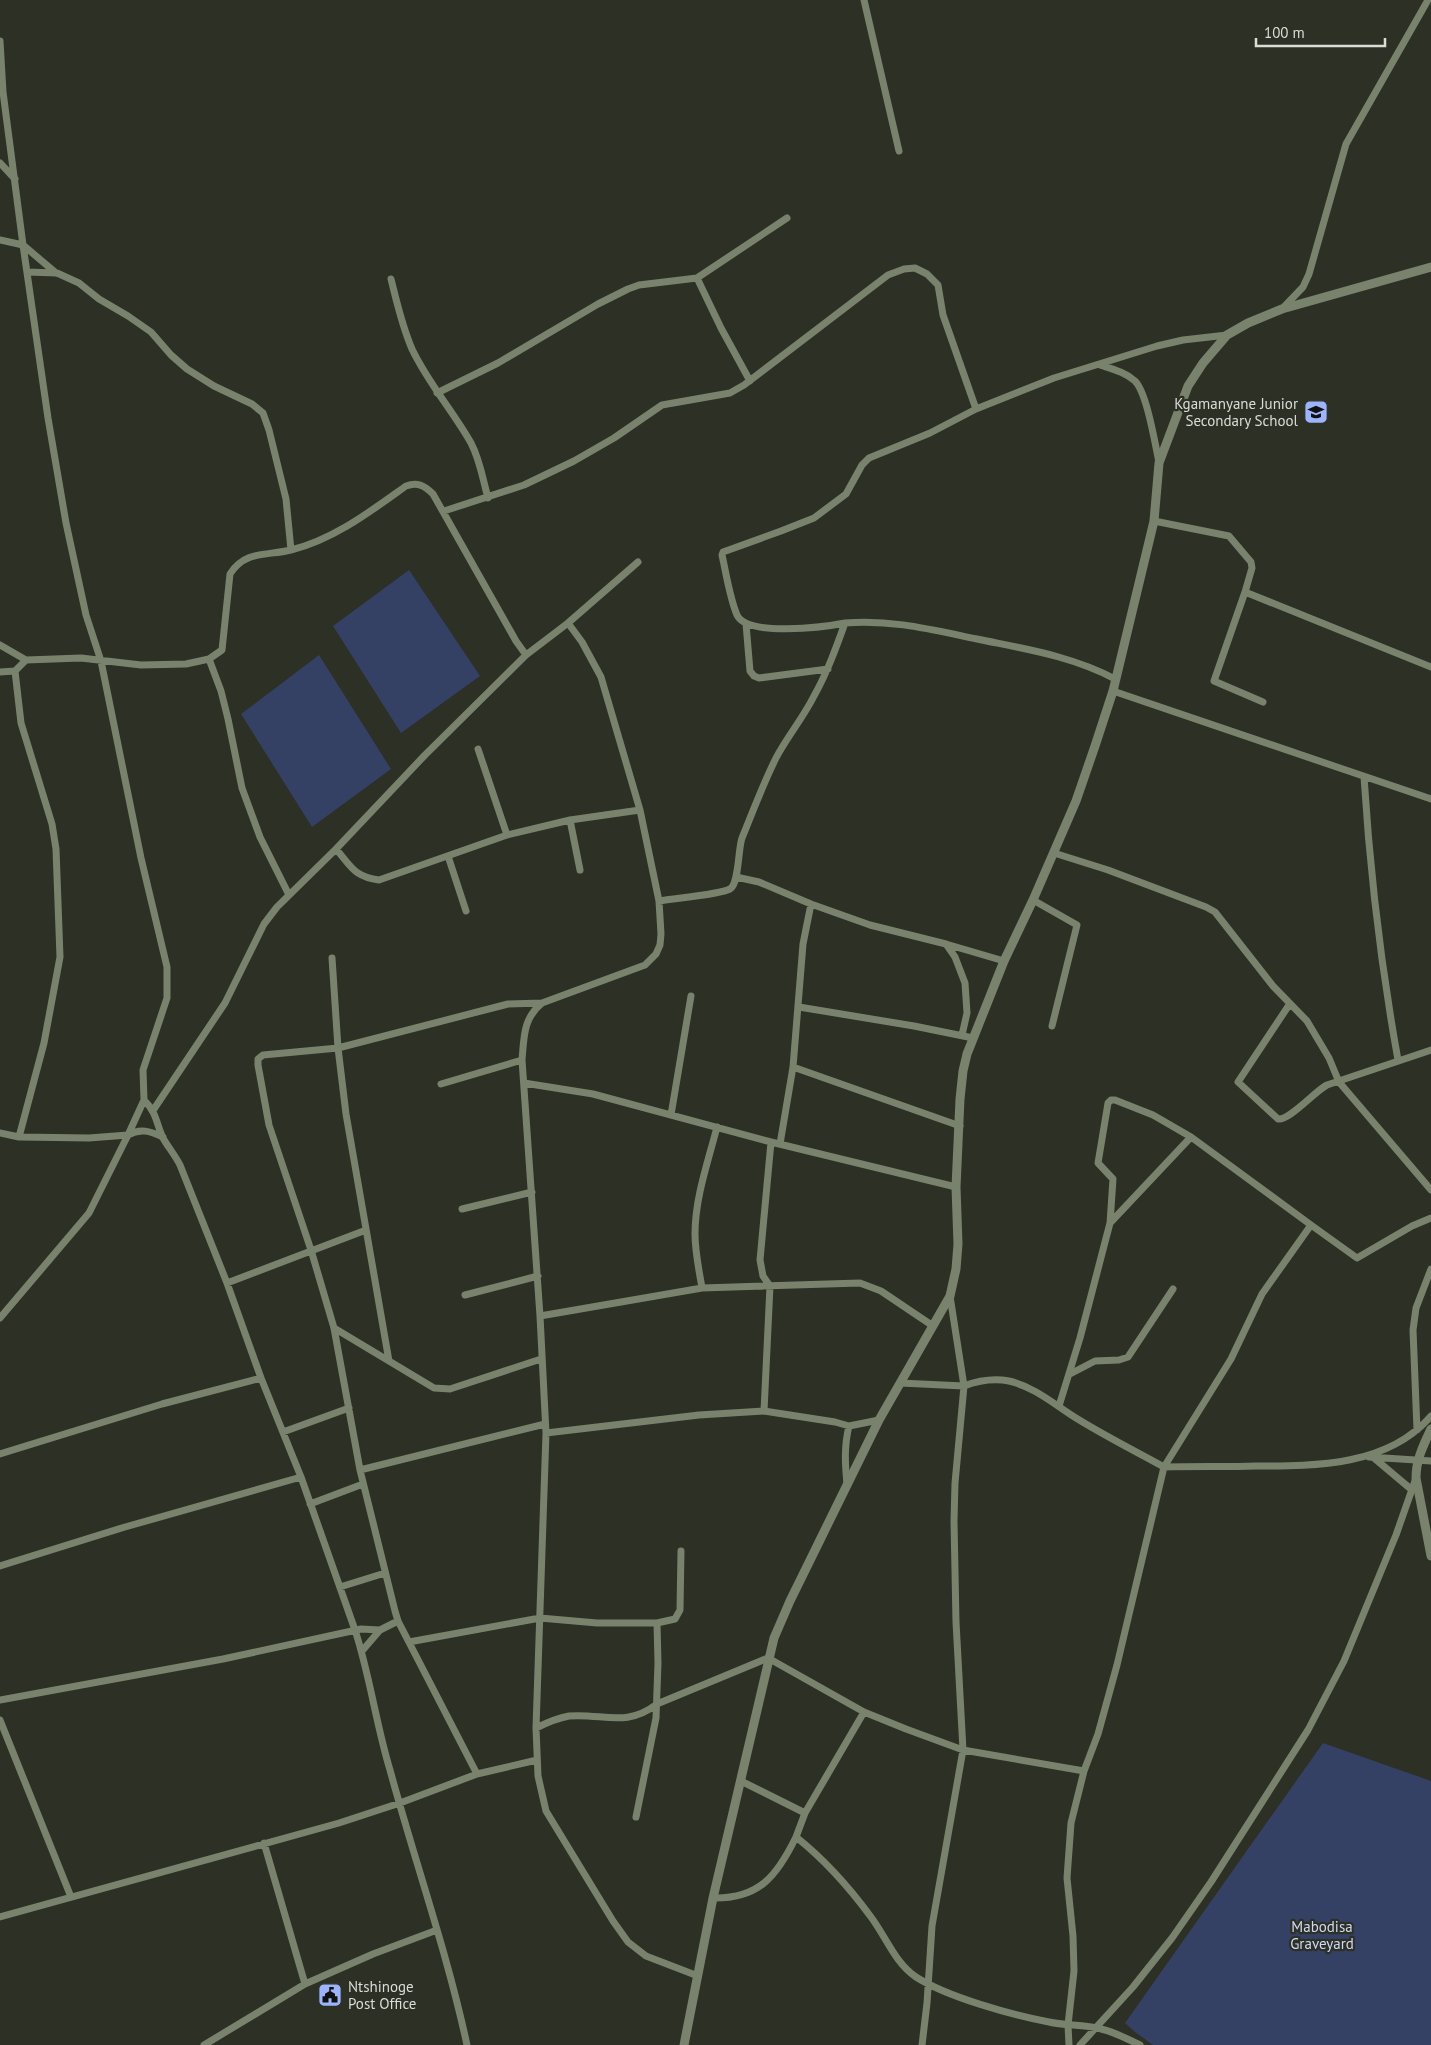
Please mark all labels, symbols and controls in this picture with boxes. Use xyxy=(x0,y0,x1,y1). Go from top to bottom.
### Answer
scale bar xyxy=(1256,15,1385,47)
text: 100 m xyxy=(1264,23,1305,42)
place label: Kgamanyane Junior Secondary School xyxy=(1174,394,1299,430)
school or university icon: Kgamanyane Junior Secondary School xyxy=(1303,399,1329,425)
park label: Mabodisa Graveyard xyxy=(1290,1917,1354,1953)
place label: Ntshinoge Post Office xyxy=(348,1977,416,2013)
public building icon: Ntshinoge Post Office xyxy=(317,1982,343,2008)

